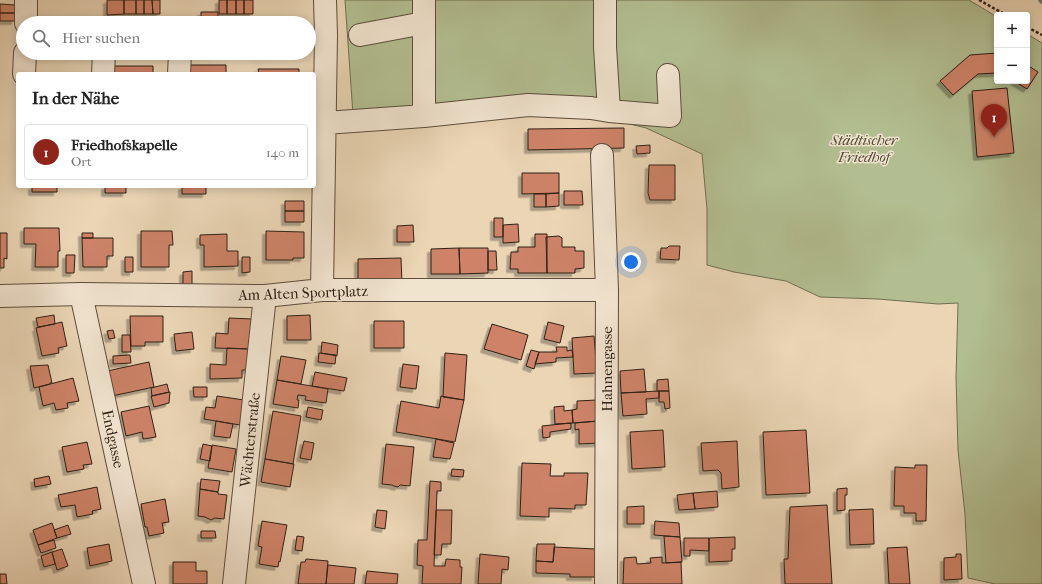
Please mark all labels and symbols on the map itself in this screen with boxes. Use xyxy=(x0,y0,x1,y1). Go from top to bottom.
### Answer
pin: 1 xyxy=(981,104,1007,137)
park label: Städtischer Friedhof xyxy=(829,131,899,166)
your location xyxy=(621,252,641,272)
street label: Am Alten Sportplatz xyxy=(237,282,369,304)
street label: Hahnengasse xyxy=(598,326,616,412)
street label: Wächterstraße xyxy=(236,391,264,489)
street label: Endgasse xyxy=(98,408,128,470)

